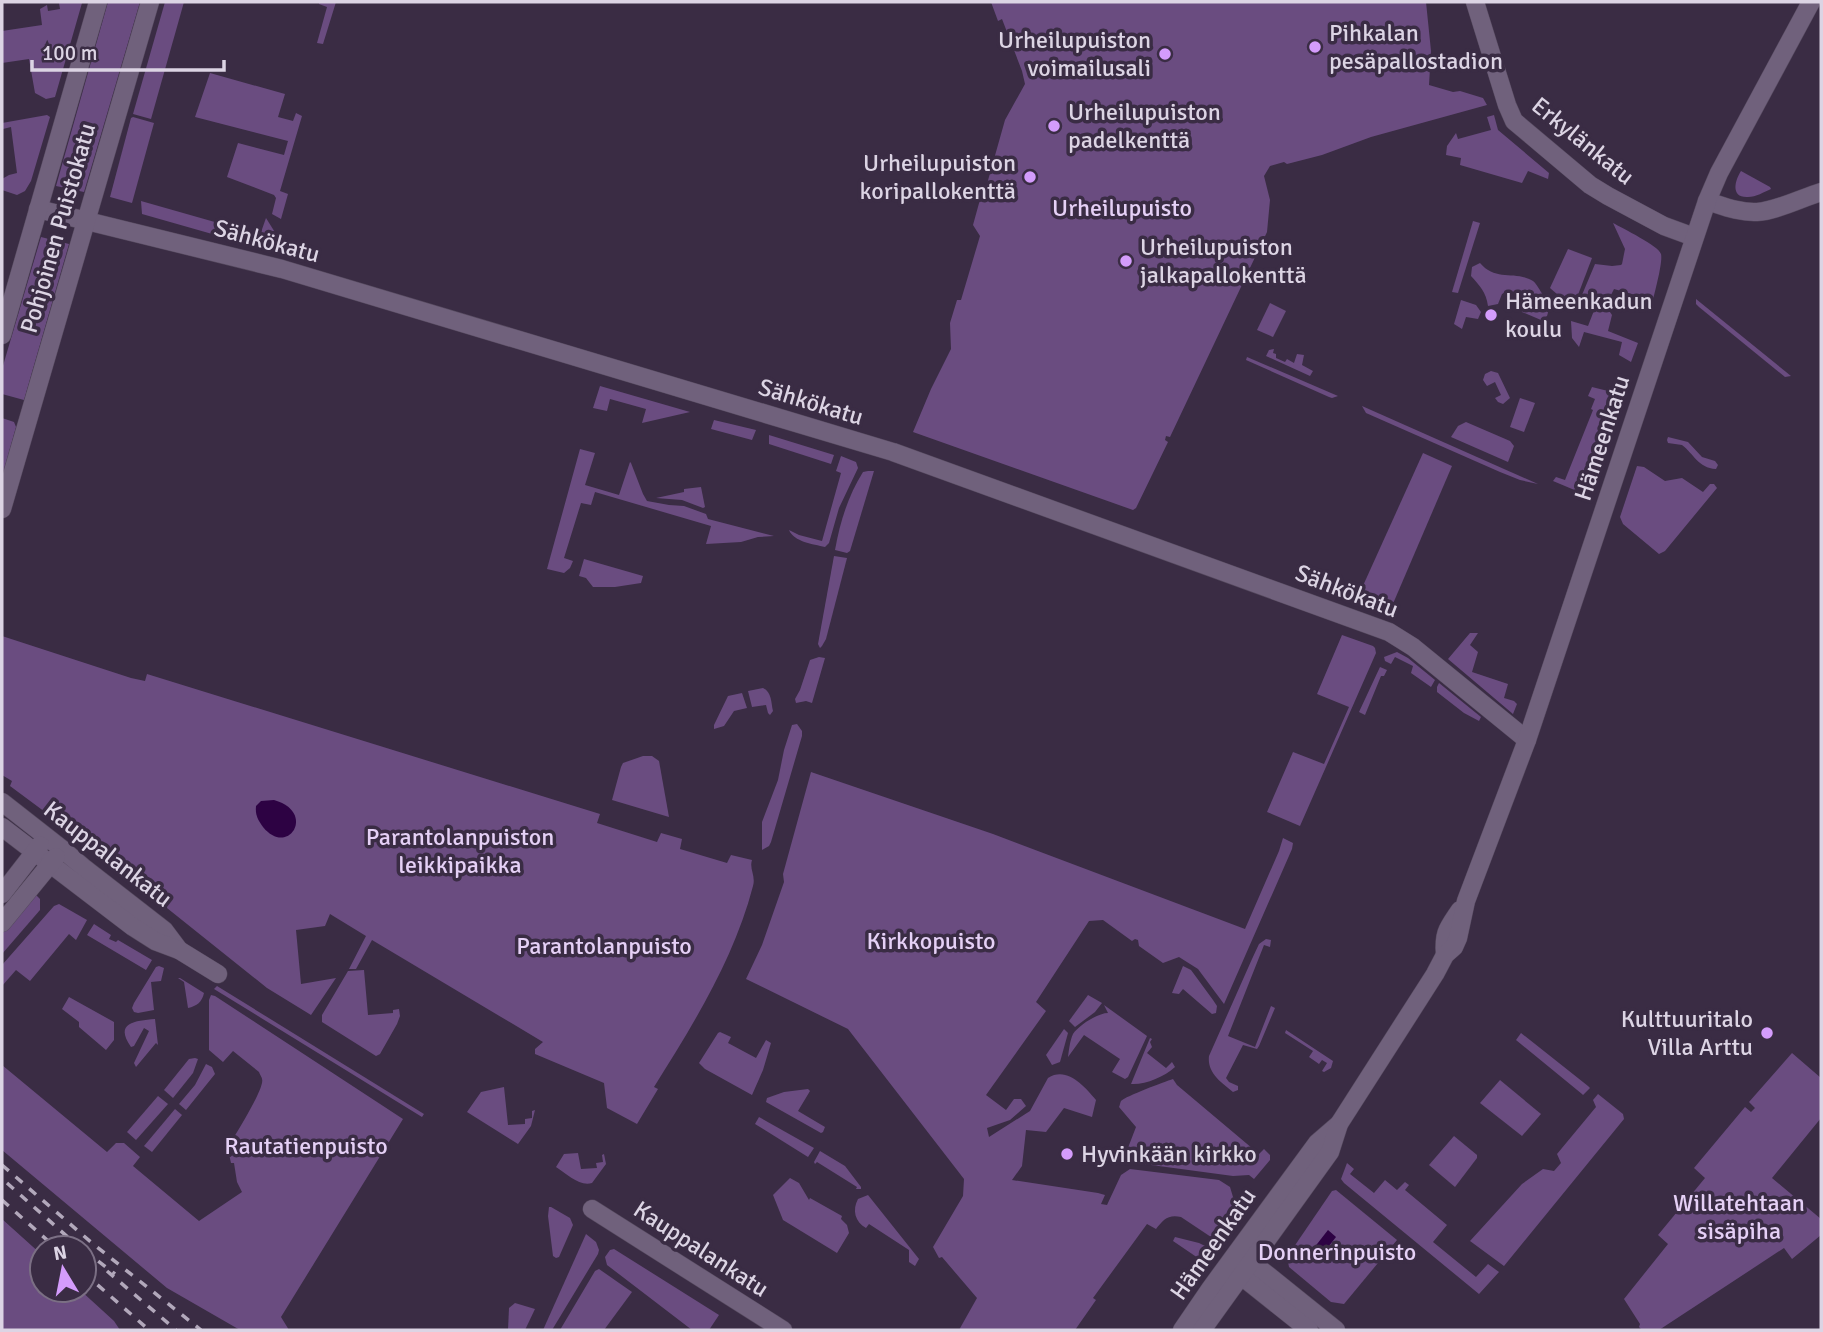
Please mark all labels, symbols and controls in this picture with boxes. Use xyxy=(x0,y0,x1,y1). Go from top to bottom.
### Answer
place label: Pihkalan pesäpallostadion xyxy=(1329,18,1503,76)
place label: Urheilupuiston voimailusali xyxy=(998,25,1151,83)
scale bar xyxy=(32,28,224,72)
marker: Pihkalan pesäpallostadion xyxy=(1307,39,1323,55)
text: 100 m xyxy=(42,40,97,66)
marker: Urheilupuiston voimailusali xyxy=(1157,46,1173,62)
street label: Erkylänkatu xyxy=(1526,90,1640,192)
place label: Urheilupuiston padelkenttä xyxy=(1068,97,1221,155)
marker: Urheilupuiston padelkenttä xyxy=(1046,118,1062,134)
street label: Pohjoinen Puistokatu xyxy=(14,120,102,336)
place label: Urheilupuiston koripallokenttä xyxy=(860,148,1016,206)
marker: Urheilupuiston koripallokenttä xyxy=(1022,169,1038,185)
park label: Urheilupuisto xyxy=(1052,193,1192,223)
street label: Sähkökatu xyxy=(211,213,323,269)
place label: Urheilupuiston jalkapallokenttä xyxy=(1140,232,1307,290)
marker: Urheilupuiston jalkapallokenttä xyxy=(1118,253,1134,269)
place label: Hämeenkadun koulu xyxy=(1505,286,1653,344)
marker: Hämeenkadun koulu xyxy=(1483,307,1499,323)
street label: Sähkökatu xyxy=(755,372,867,432)
street label: Hämeenkatu xyxy=(1568,372,1636,504)
street label: Sähkökatu xyxy=(1291,558,1403,624)
street label: Kauppalankatu xyxy=(38,794,178,914)
park label: Parantolanpuiston leikkipaikka xyxy=(366,822,554,880)
park label: Kirkkopuisto xyxy=(866,926,996,956)
park label: Parantolanpuisto xyxy=(516,931,692,961)
place label: Kulttuuritalo Villa Arttu xyxy=(1621,1004,1753,1062)
marker: Kulttuuritalo Villa Arttu xyxy=(1759,1025,1775,1041)
park label: Rautatienpuisto xyxy=(224,1131,388,1161)
place label: Hyvinkään kirkko xyxy=(1081,1139,1257,1169)
marker: Hyvinkään kirkko xyxy=(1059,1146,1075,1162)
street label: Hämeenkatu xyxy=(1163,1182,1263,1306)
park label: Willatehtaan sisäpiha xyxy=(1673,1188,1805,1246)
street label: Kauppalankatu xyxy=(628,1194,774,1304)
north arrow xyxy=(28,1234,98,1304)
park label: Donnerinpuisto xyxy=(1258,1237,1416,1267)
text: N xyxy=(52,1240,69,1266)

